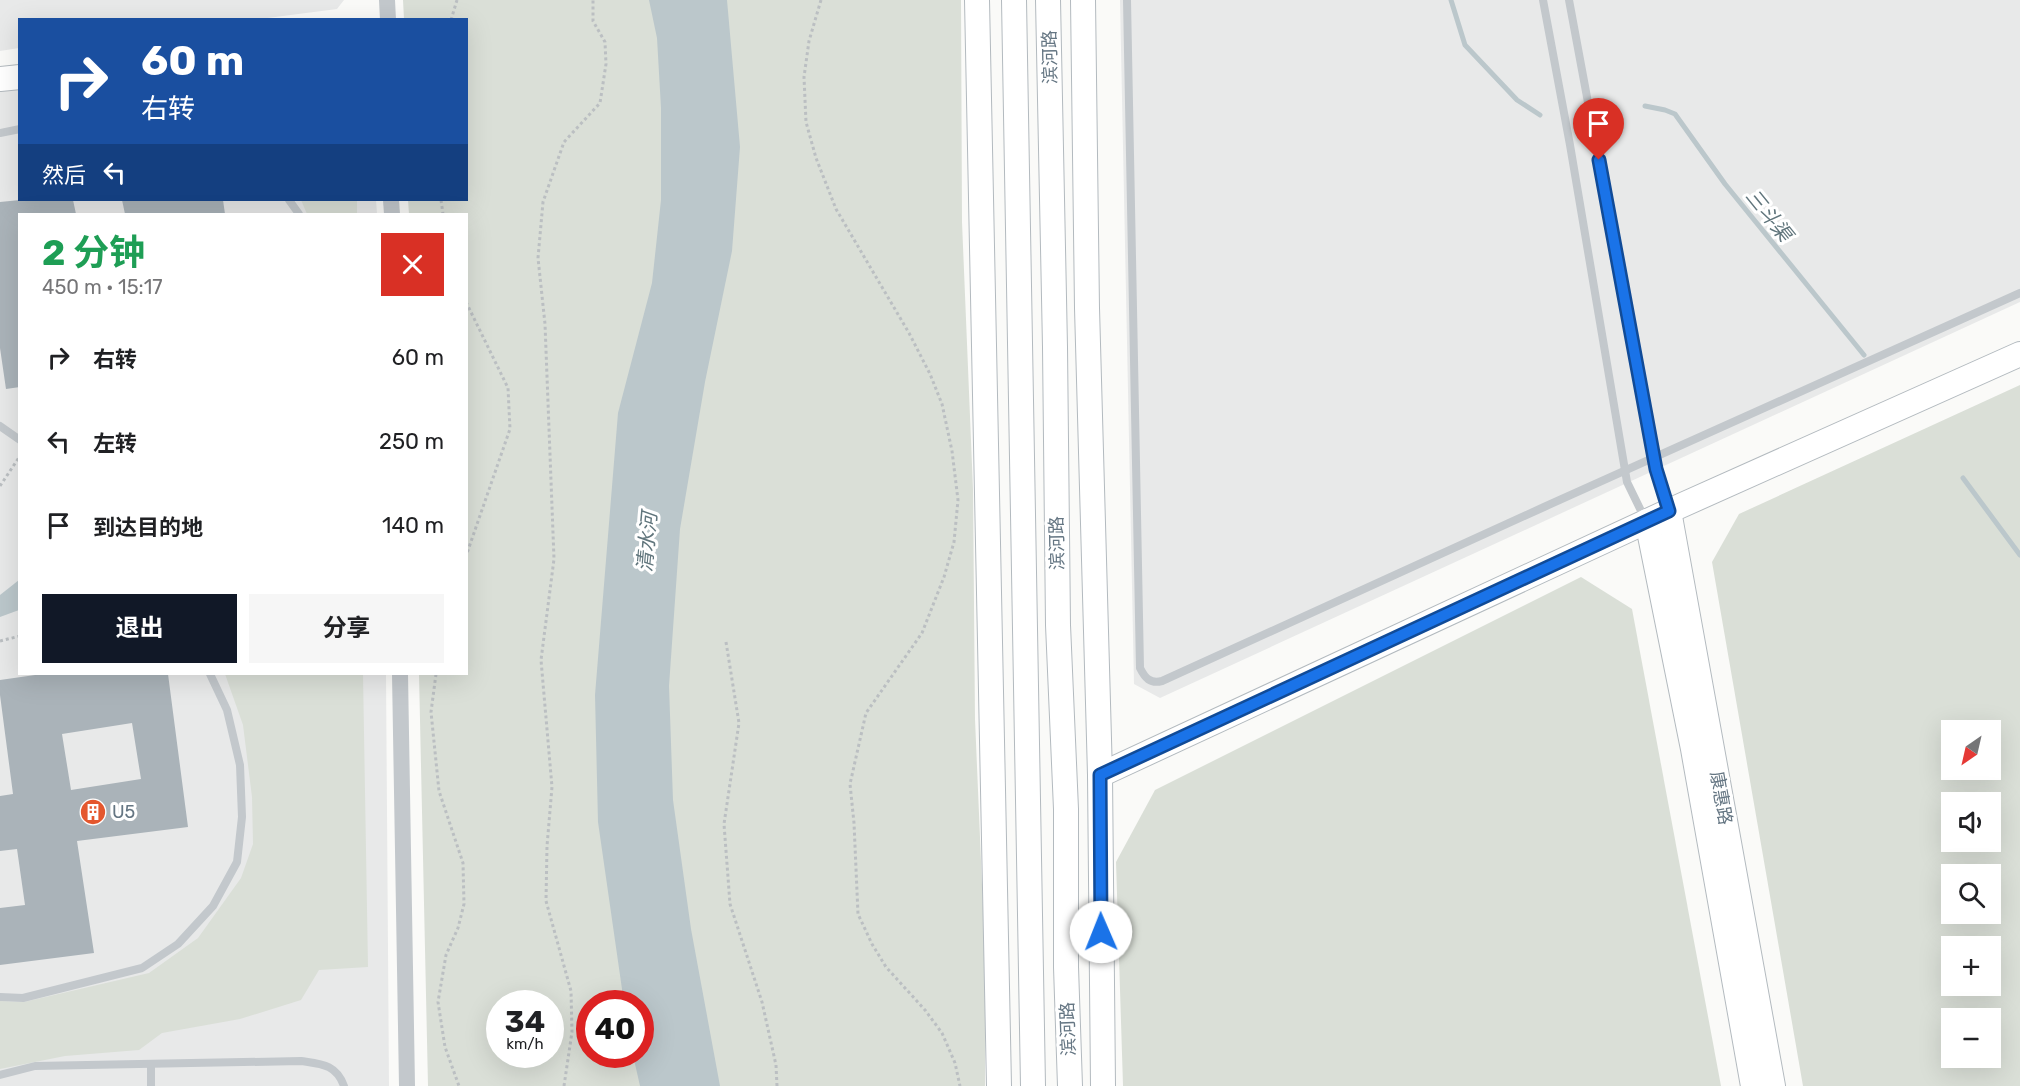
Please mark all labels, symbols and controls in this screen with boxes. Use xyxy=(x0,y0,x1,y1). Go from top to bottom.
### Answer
street label: 滨河路 xyxy=(1039,30,1061,84)
text: 60 m xyxy=(141,36,244,86)
icon: right xyxy=(42,42,120,120)
text: 右转 xyxy=(141,93,195,125)
pin xyxy=(1573,98,1624,160)
icon: arrive xyxy=(1582,107,1615,140)
icon: left xyxy=(98,156,131,189)
text: 然后 xyxy=(42,162,86,189)
water label: 三斗渠 xyxy=(1741,184,1799,248)
text: 2 分钟 xyxy=(42,231,145,274)
button: close xyxy=(381,233,444,296)
text: 450 m · 15:17 xyxy=(42,275,162,299)
icon: right xyxy=(42,341,75,374)
text: 60 m xyxy=(392,344,444,371)
text: 右转 xyxy=(93,346,137,373)
icon: left xyxy=(42,425,75,458)
text: 250 m xyxy=(379,428,444,455)
text: 左转 xyxy=(93,430,137,457)
water label: 清水河 xyxy=(632,507,662,573)
icon: arrive xyxy=(42,509,75,542)
text: 140 m xyxy=(382,512,444,539)
text: 到达目的地 xyxy=(93,514,203,541)
street label: 滨河路 xyxy=(1046,516,1068,570)
button: 退出 xyxy=(42,594,237,663)
button: 分享 xyxy=(249,594,444,663)
north arrow xyxy=(1941,720,2001,780)
map controls xyxy=(1941,720,2001,1068)
street label: 康惠路 xyxy=(1705,770,1737,826)
button: sound xyxy=(1941,792,2001,852)
building icon: U5 xyxy=(78,797,108,827)
place label: U5 xyxy=(112,801,135,823)
button: search xyxy=(1941,864,2001,924)
position arrow xyxy=(1069,900,1133,964)
button: + xyxy=(1941,936,2001,996)
speed limit sign: 40 xyxy=(576,990,654,1068)
street label: 滨河路 xyxy=(1056,1002,1080,1056)
text: 34 xyxy=(505,1004,545,1040)
button: − xyxy=(1941,1008,2001,1068)
text: km/h xyxy=(506,1035,544,1053)

